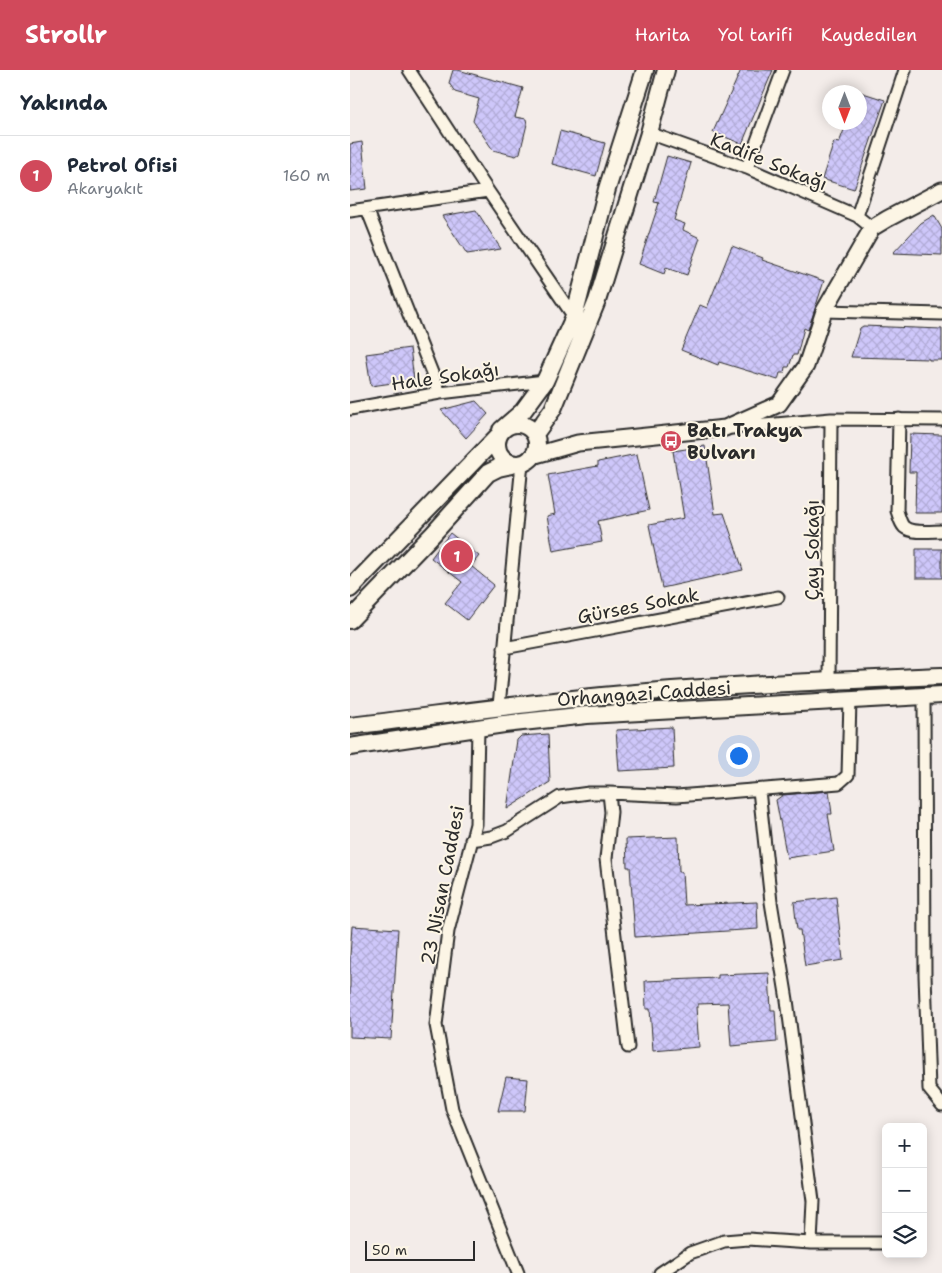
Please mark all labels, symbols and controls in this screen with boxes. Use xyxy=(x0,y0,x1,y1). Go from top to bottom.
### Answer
text: Strollr xyxy=(25,19,107,51)
text: Harita xyxy=(635,23,690,47)
text: Yol tarifi xyxy=(718,23,793,47)
text: Kaydedilen xyxy=(821,23,917,47)
north arrow xyxy=(822,85,867,130)
text: Yakında xyxy=(20,89,107,117)
street label: Kadife Sokağı xyxy=(706,127,831,196)
text: Petrol Ofisi xyxy=(67,153,178,178)
text: 1 xyxy=(32,165,40,186)
text: 160 m xyxy=(283,165,330,186)
text: Akaryakıt xyxy=(67,178,143,199)
street label: Hale Sokağı xyxy=(390,357,501,396)
place label: Batı Trakya Bulvarı xyxy=(687,418,802,465)
bus stop icon: Batı Trakya Bulvarı xyxy=(659,429,683,453)
street label: Çay Sokağı xyxy=(800,500,825,600)
pin: 1 xyxy=(441,537,473,575)
street label: Gürses Sokak xyxy=(575,581,701,630)
street label: Orhangazi Caddesi xyxy=(556,675,732,712)
your location xyxy=(726,743,752,769)
street label: 23 Nisan Caddesi xyxy=(415,803,470,967)
map controls xyxy=(882,1123,927,1258)
button: + xyxy=(882,1123,927,1168)
button: − xyxy=(882,1168,927,1213)
button: layers xyxy=(882,1213,927,1258)
scale bar xyxy=(365,1238,475,1261)
text: 50 m xyxy=(372,1241,407,1259)

